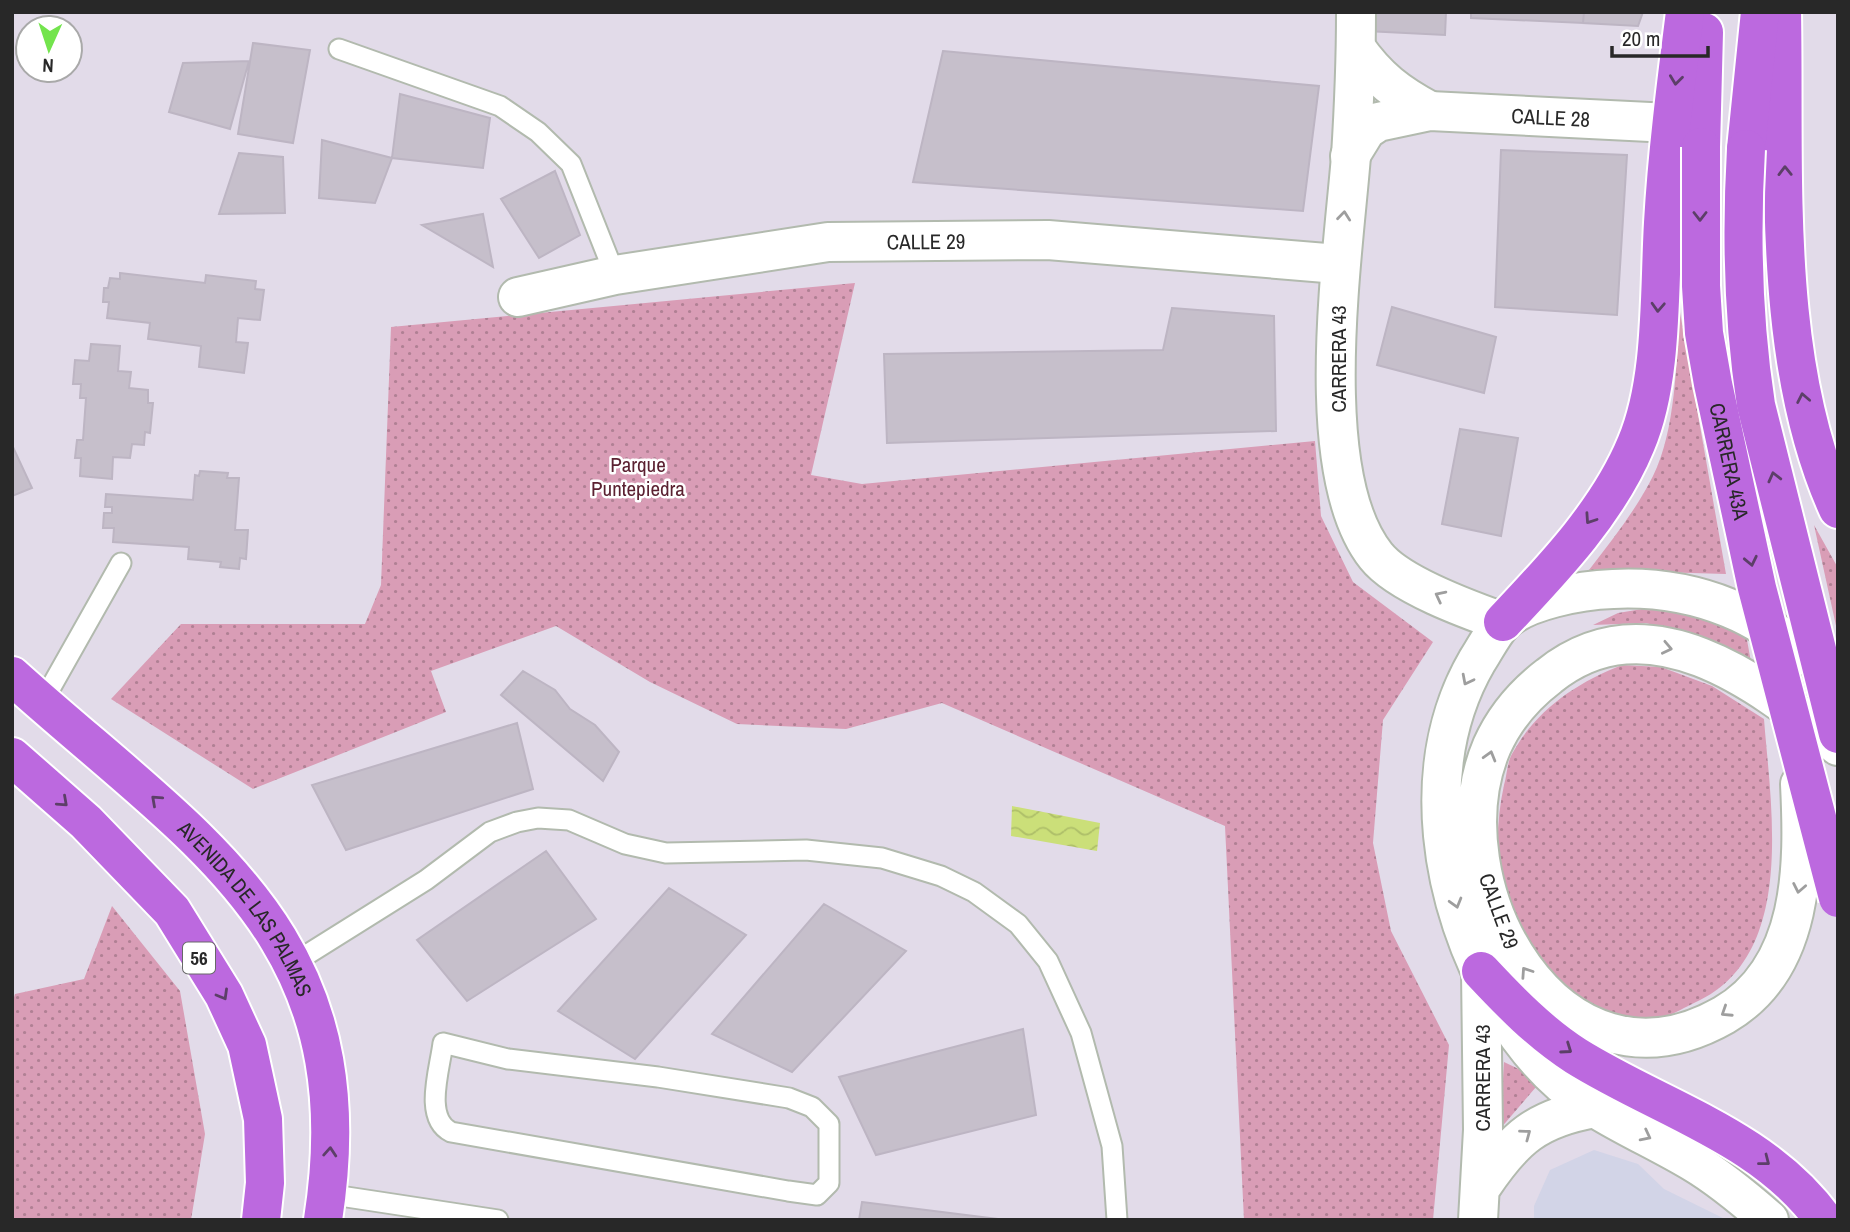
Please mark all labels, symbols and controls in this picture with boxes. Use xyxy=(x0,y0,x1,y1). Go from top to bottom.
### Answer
north arrow xyxy=(14,14,84,84)
scale bar xyxy=(1612,14,1708,58)
text: 20 m xyxy=(1622,24,1660,53)
text: N xyxy=(42,53,54,79)
one-way arrow xyxy=(1669,74,1684,86)
street label: CALLE 28 xyxy=(1511,101,1591,133)
one-way arrow xyxy=(1777,166,1793,176)
one-way arrow xyxy=(1336,210,1351,222)
one-way arrow xyxy=(1692,211,1708,221)
street label: CALLE 29 xyxy=(887,226,965,256)
one-way arrow xyxy=(1650,301,1665,312)
street label: CARRERA 43 xyxy=(1324,305,1353,413)
one-way arrow xyxy=(1796,392,1811,404)
street label: CARRERA 43A xyxy=(1703,400,1756,523)
park label: Parque Puntepiedra xyxy=(591,450,685,503)
one-way arrow xyxy=(1768,472,1782,484)
one-way arrow xyxy=(1586,511,1598,524)
one-way arrow xyxy=(1743,555,1757,567)
one-way arrow xyxy=(1434,591,1447,605)
one-way arrow xyxy=(1661,639,1673,654)
one-way arrow xyxy=(1462,673,1476,685)
one-way arrow xyxy=(1482,750,1496,762)
one-way arrow xyxy=(55,794,68,806)
one-way arrow xyxy=(151,796,164,809)
street label: AVENIDA DE LAS PALMAS xyxy=(171,813,320,1001)
street label: CALLE 29 xyxy=(1472,869,1526,953)
one-way arrow xyxy=(1793,882,1808,894)
one-way arrow xyxy=(1447,896,1462,908)
road number: 56 xyxy=(183,942,215,974)
one-way arrow xyxy=(1521,967,1534,980)
one-way arrow xyxy=(215,988,228,1000)
one-way arrow xyxy=(1721,1003,1734,1016)
street label: CARRERA 43 xyxy=(1468,1024,1497,1132)
one-way arrow xyxy=(1559,1041,1572,1053)
one-way arrow xyxy=(1639,1128,1651,1142)
one-way arrow xyxy=(1518,1130,1530,1142)
one-way arrow xyxy=(322,1146,337,1157)
one-way arrow xyxy=(1757,1153,1769,1166)

